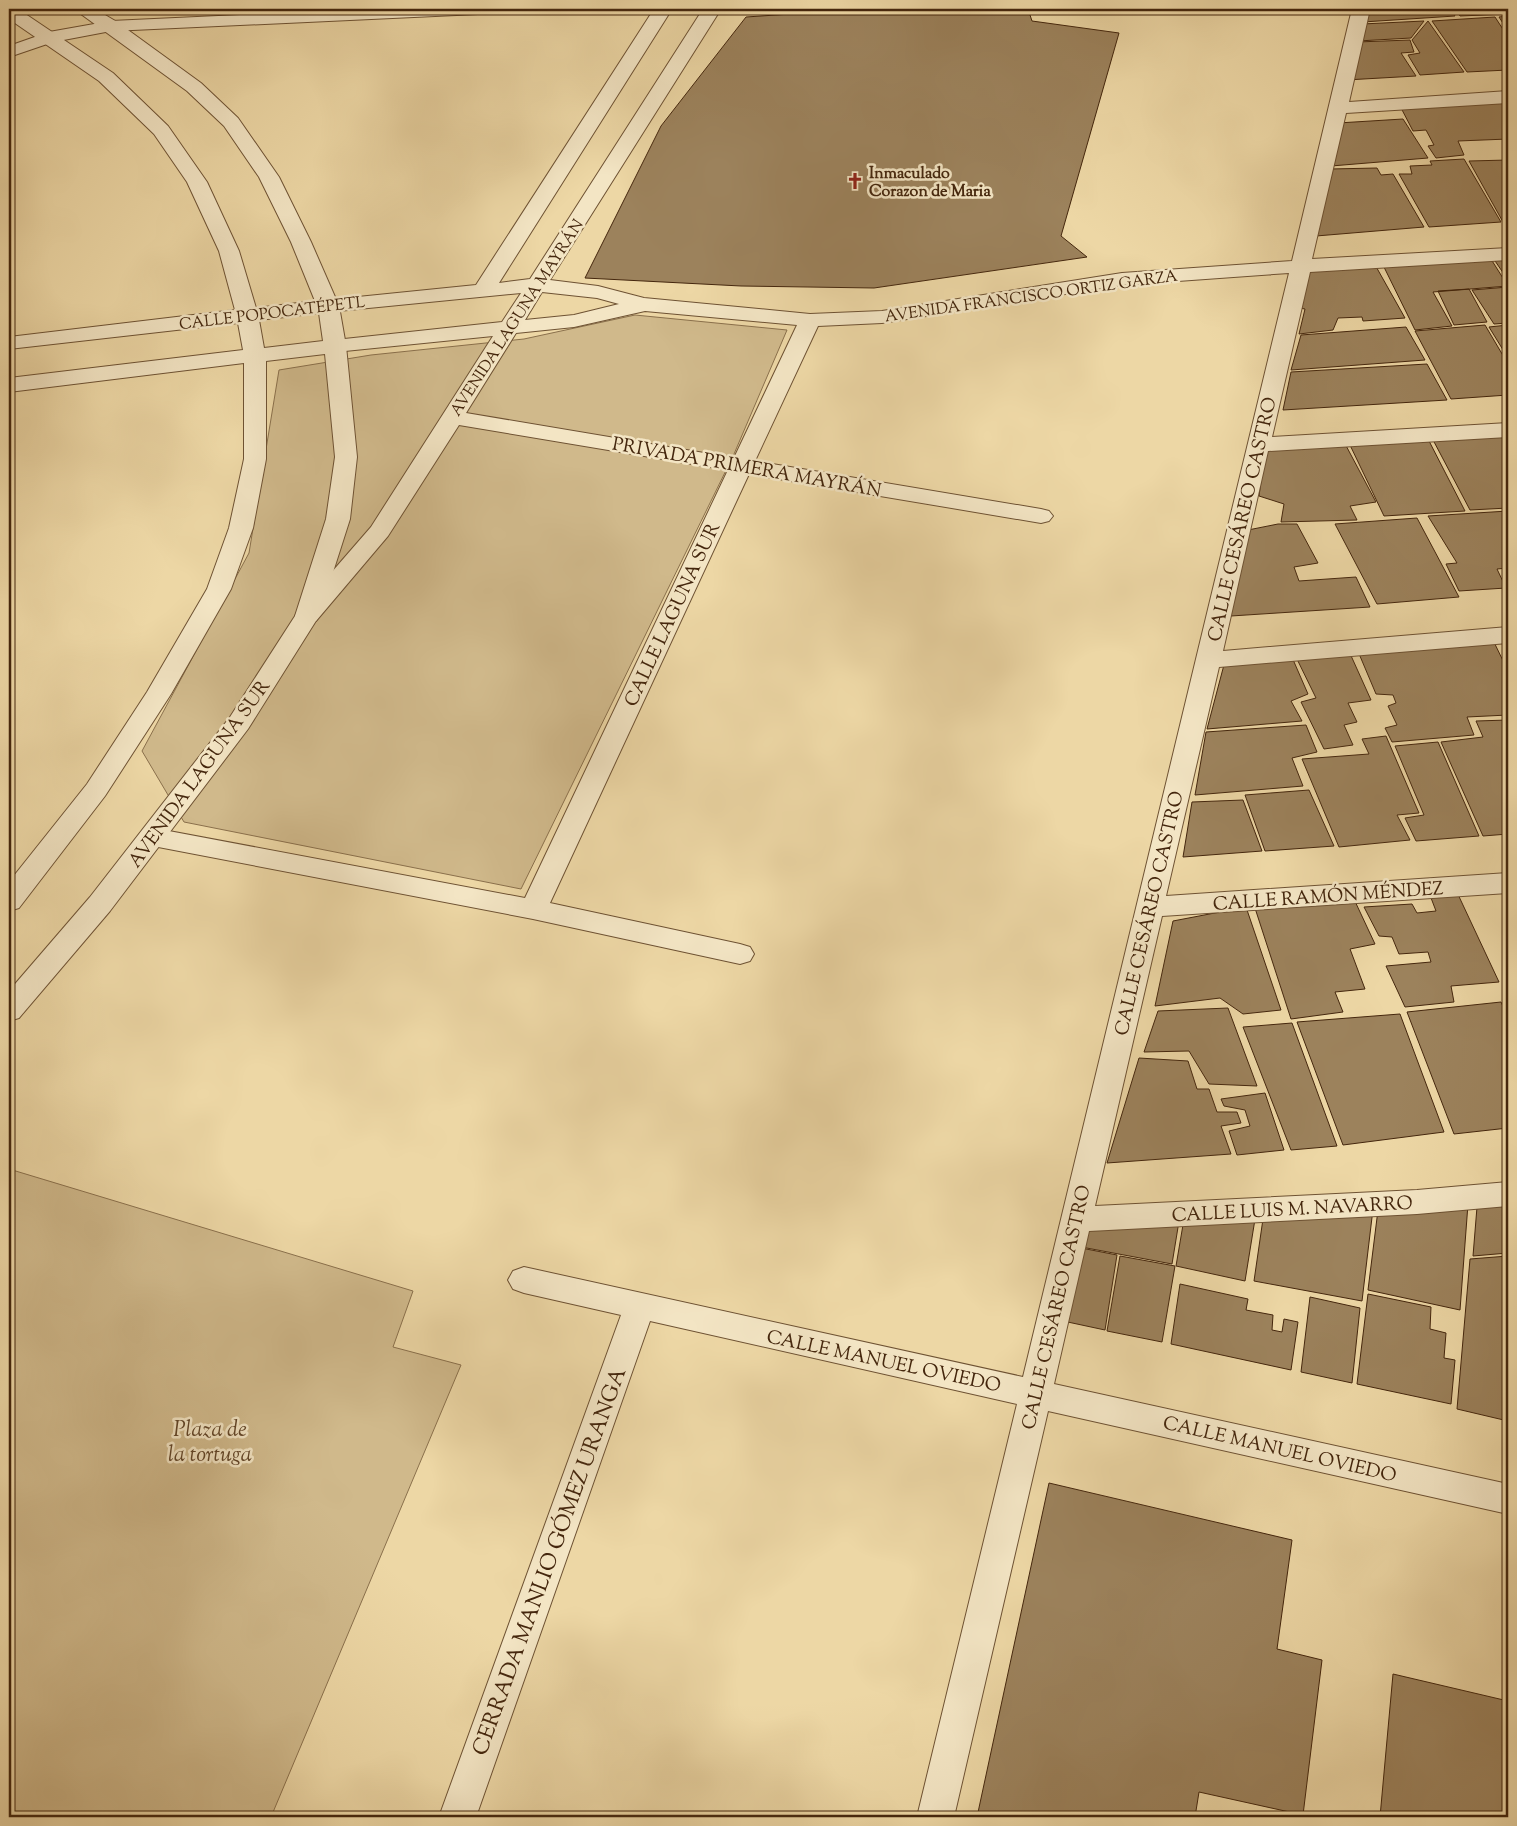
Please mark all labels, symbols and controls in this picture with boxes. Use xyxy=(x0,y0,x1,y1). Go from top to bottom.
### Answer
place label: Inmaculado Corazon de Maria xyxy=(869,163,991,204)
church icon: Inmaculado Corazon de Maria xyxy=(845,171,865,191)
street label: AVENIDA LAGUNA MAYRÁN xyxy=(446,215,591,421)
street label: AVENIDA FRANCISCO ORTIZ GARZA xyxy=(883,266,1179,329)
street label: CALLE POPOCATÉPETL xyxy=(178,292,367,337)
street label: CALLE CESÁREO CASTRO xyxy=(1202,395,1285,645)
street label: PRIVADA PRIMERA MAYRÁN xyxy=(610,431,883,505)
street label: CALLE LAGUNA SUR xyxy=(619,518,728,711)
street label: AVENIDA LAGUNA SUR xyxy=(123,675,278,874)
street label: CALLE CESÁREO CASTRO xyxy=(1109,789,1192,1039)
street label: CALLE RAMÓN MÉNDEZ xyxy=(1212,876,1445,919)
street label: CALLE CESÁREO CASTRO xyxy=(1016,1183,1099,1433)
street label: CALLE LUIS M. NAVARRO xyxy=(1171,1191,1413,1230)
street label: CALLE MANUEL OVIEDO xyxy=(764,1324,1003,1400)
street label: CERRADA MANLIO GÓMEZ URANGA xyxy=(465,1363,636,1761)
street label: CALLE MANUEL OVIEDO xyxy=(1160,1410,1399,1490)
park label: Plaza de la tortuga xyxy=(168,1415,252,1472)

